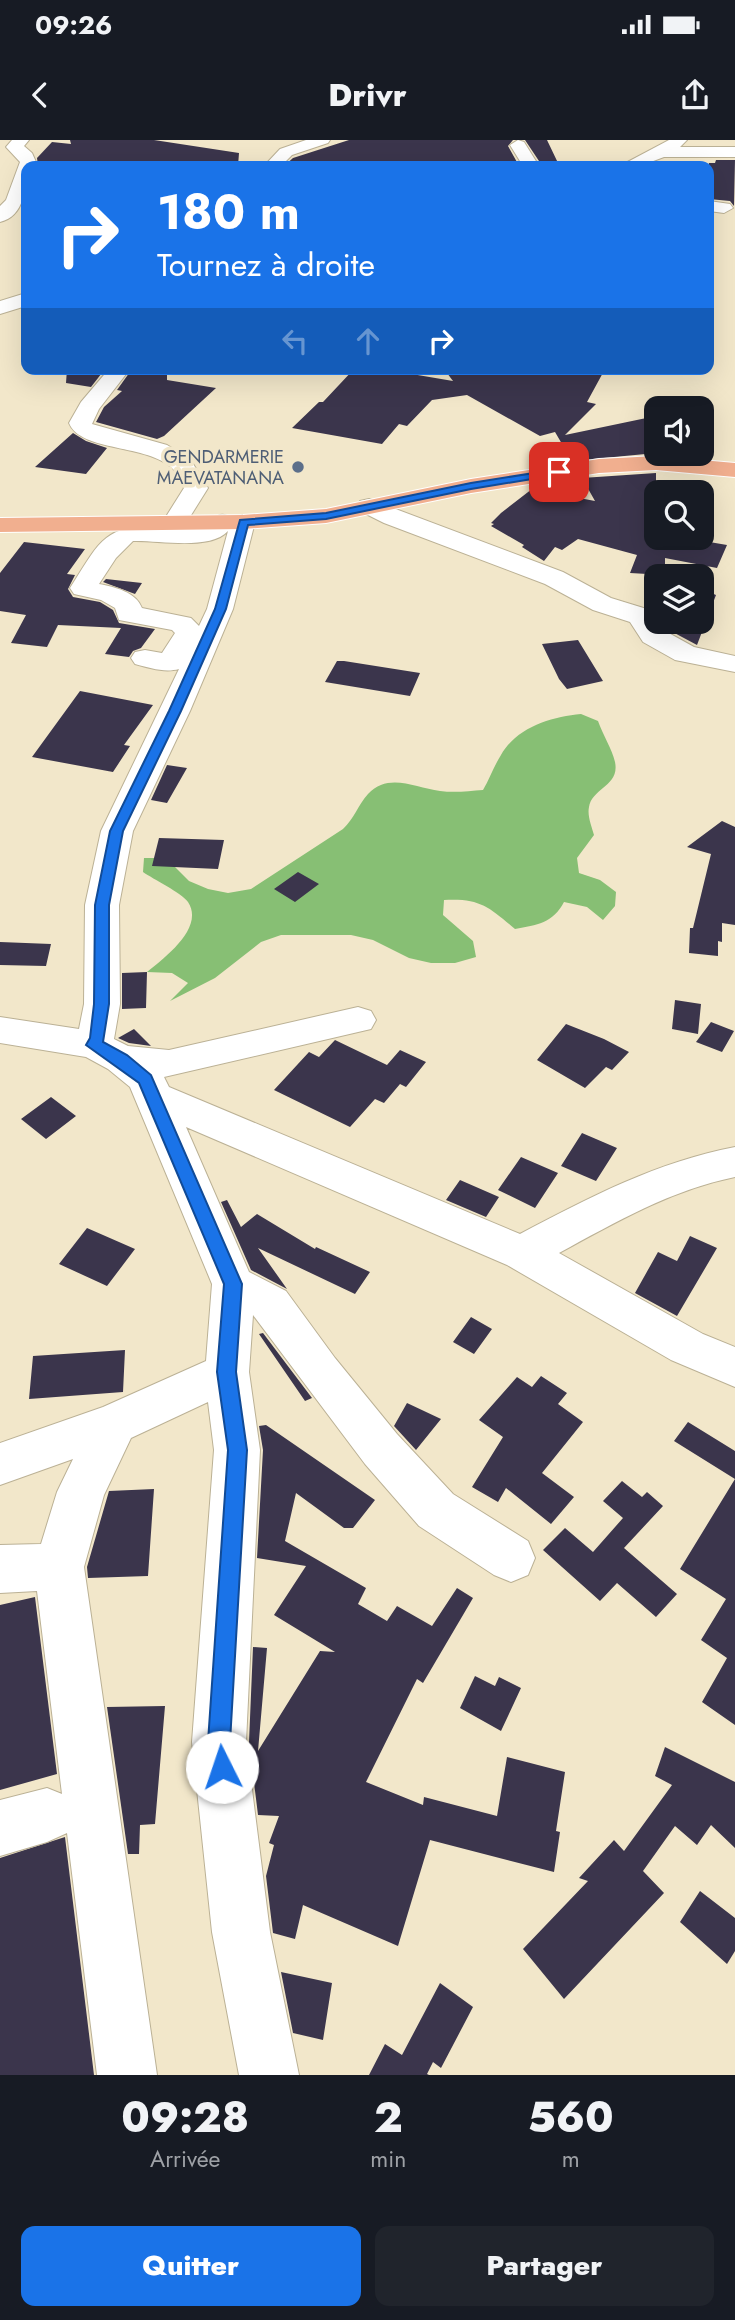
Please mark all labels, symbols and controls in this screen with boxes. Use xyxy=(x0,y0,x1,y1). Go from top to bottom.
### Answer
text: 09:26 xyxy=(35,6,112,44)
text: Drivr xyxy=(328,72,407,118)
icon: back xyxy=(21,76,59,114)
icon: share xyxy=(676,76,714,114)
text: 180 m xyxy=(157,177,300,247)
icon: right xyxy=(42,189,133,280)
text: Tournez à droite xyxy=(157,242,375,288)
icon: left xyxy=(276,322,314,360)
icon: ahead xyxy=(349,322,387,360)
icon: right xyxy=(422,322,460,360)
map controls xyxy=(644,396,714,634)
button: sound xyxy=(644,396,714,466)
pin xyxy=(529,442,589,502)
place label: GENDARMERIE MAEVATANANA xyxy=(157,444,284,491)
icon: arrive xyxy=(540,453,578,491)
marker: GENDARMERIE MAEVATANANA xyxy=(290,459,306,475)
button: search xyxy=(644,480,714,550)
button: layers xyxy=(644,564,714,634)
position arrow xyxy=(185,1730,259,1804)
text: 09:28 xyxy=(121,2087,249,2148)
text: 2 xyxy=(374,2087,403,2148)
text: 560 xyxy=(528,2087,614,2148)
text: Arrivée xyxy=(150,2142,220,2176)
text: min xyxy=(370,2142,406,2176)
text: m xyxy=(562,2142,580,2176)
button: Quitter xyxy=(21,2226,361,2306)
button: Partager xyxy=(375,2226,714,2306)

